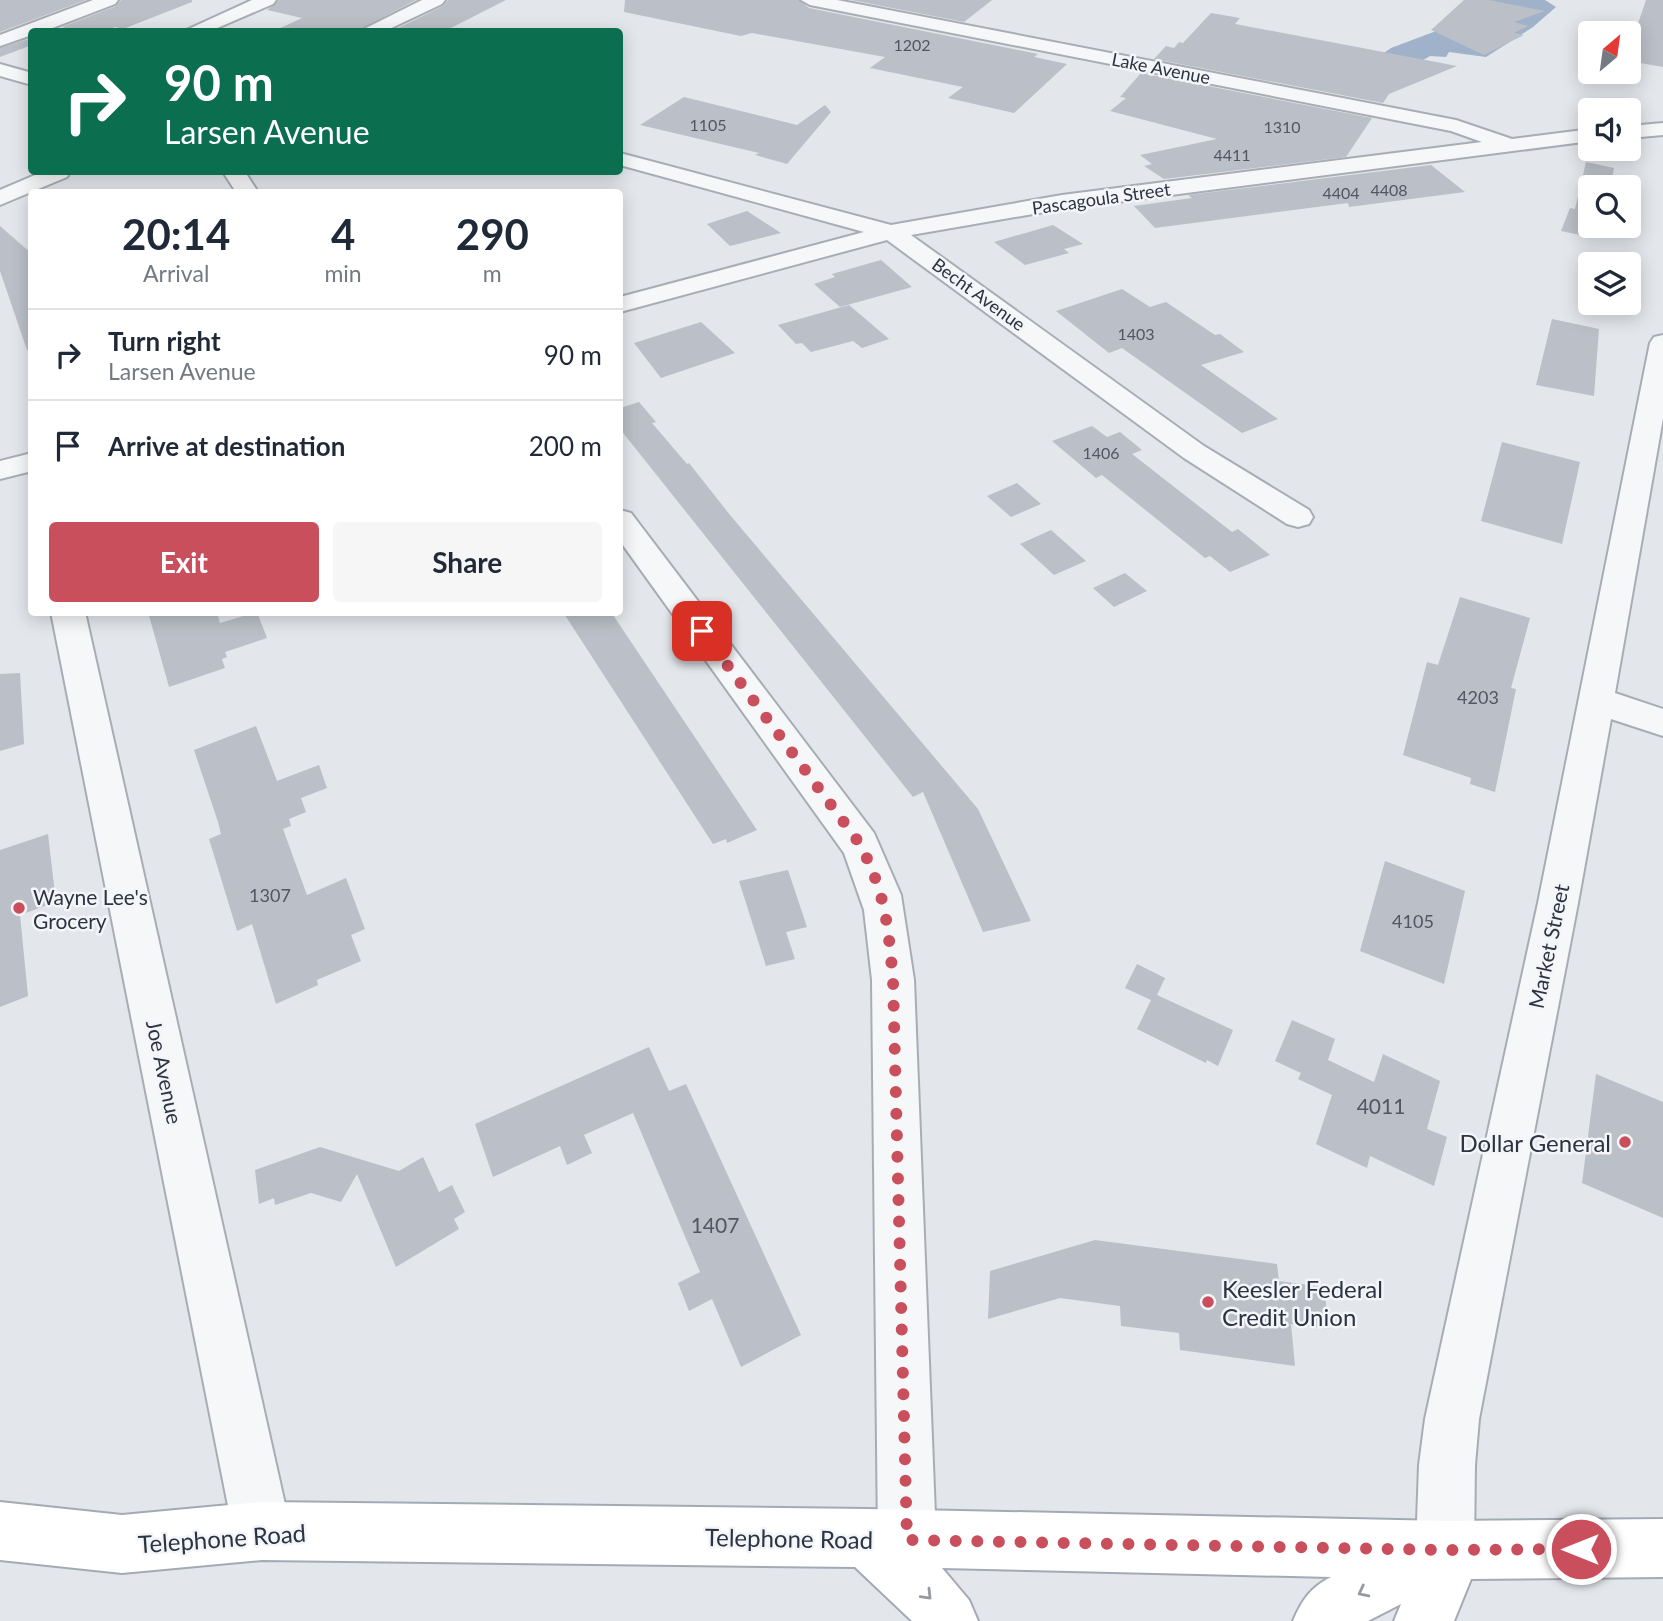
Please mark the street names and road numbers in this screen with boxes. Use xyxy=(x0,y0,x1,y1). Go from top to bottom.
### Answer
street label: Lake Avenue xyxy=(1110,48,1212,88)
street label: Pascagoula Street xyxy=(1030,177,1172,219)
street label: Becht Avenue xyxy=(928,253,1030,335)
street label: Market Street xyxy=(1523,881,1573,1010)
street label: Joe Avenue xyxy=(142,1018,188,1126)
street label: Telephone Road xyxy=(137,1518,307,1558)
street label: Telephone Road xyxy=(705,1522,873,1554)

